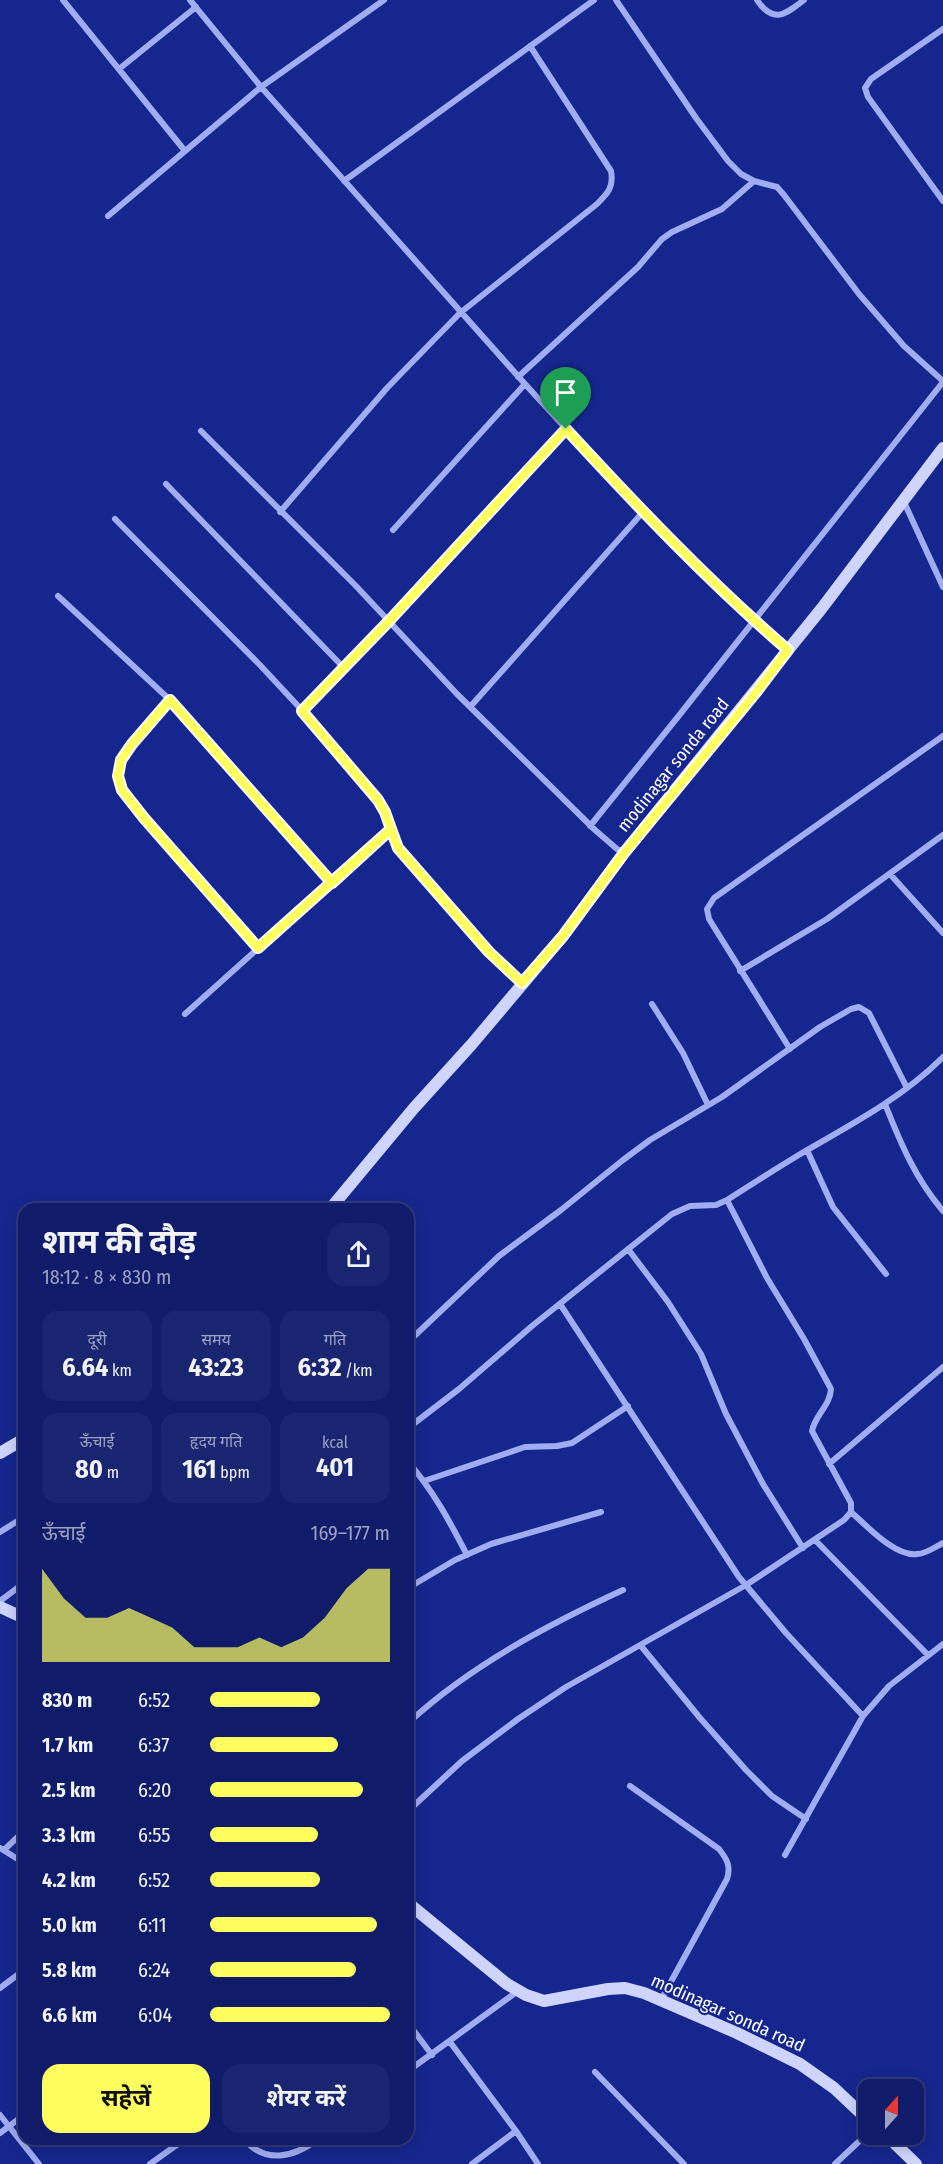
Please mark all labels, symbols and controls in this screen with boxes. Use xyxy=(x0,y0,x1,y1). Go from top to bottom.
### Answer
pin xyxy=(540,367,591,429)
icon: arrive xyxy=(549,376,582,409)
street label: modinagar sonda road xyxy=(612,694,734,836)
text: शाम की दौड़ xyxy=(42,1222,196,1262)
button: share xyxy=(327,1223,390,1286)
text: 18:12 · 8 × 830 m xyxy=(42,1265,171,1289)
text: दूरी xyxy=(87,1330,107,1349)
text: समय xyxy=(201,1330,231,1349)
text: गति xyxy=(324,1330,346,1349)
text: 6.64 xyxy=(62,1352,108,1383)
text: 43:23 xyxy=(188,1352,244,1383)
text: 6:32 xyxy=(297,1352,342,1383)
text: km xyxy=(108,1361,132,1380)
text: /km xyxy=(342,1361,373,1380)
text: ऊँचाई xyxy=(80,1432,114,1451)
text: हृदय गति xyxy=(190,1432,242,1451)
text: kcal xyxy=(322,1433,348,1452)
text: 401 xyxy=(316,1452,354,1483)
text: 80 xyxy=(75,1454,103,1485)
text: 161 xyxy=(182,1454,217,1485)
text: m xyxy=(103,1463,119,1482)
text: bpm xyxy=(217,1463,250,1482)
text: ऊँचाई xyxy=(42,1521,85,1545)
text: 169–177 m xyxy=(311,1521,390,1545)
text: 830 m xyxy=(42,1688,92,1712)
text: 6:52 xyxy=(138,1688,170,1712)
text: 1.7 km xyxy=(42,1733,93,1757)
text: 6:37 xyxy=(138,1733,169,1757)
text: 2.5 km xyxy=(42,1778,95,1802)
text: 6:20 xyxy=(138,1778,171,1802)
text: 3.3 km xyxy=(42,1823,95,1847)
text: 6:55 xyxy=(138,1823,171,1847)
text: 4.2 km xyxy=(42,1868,96,1892)
text: 6:52 xyxy=(138,1868,170,1892)
text: 5.0 km xyxy=(42,1913,97,1937)
text: 6:11 xyxy=(138,1913,167,1937)
text: 5.8 km xyxy=(42,1958,97,1982)
text: 6:24 xyxy=(138,1958,170,1982)
street label: modinagar sonda road xyxy=(648,1969,808,2057)
text: 6.6 km xyxy=(42,2003,97,2027)
text: 6:04 xyxy=(138,2003,172,2027)
button: सहेजें xyxy=(42,2064,210,2133)
button: शेयर करें xyxy=(222,2064,390,2133)
north arrow xyxy=(858,2079,924,2145)
map controls xyxy=(858,2079,924,2145)

